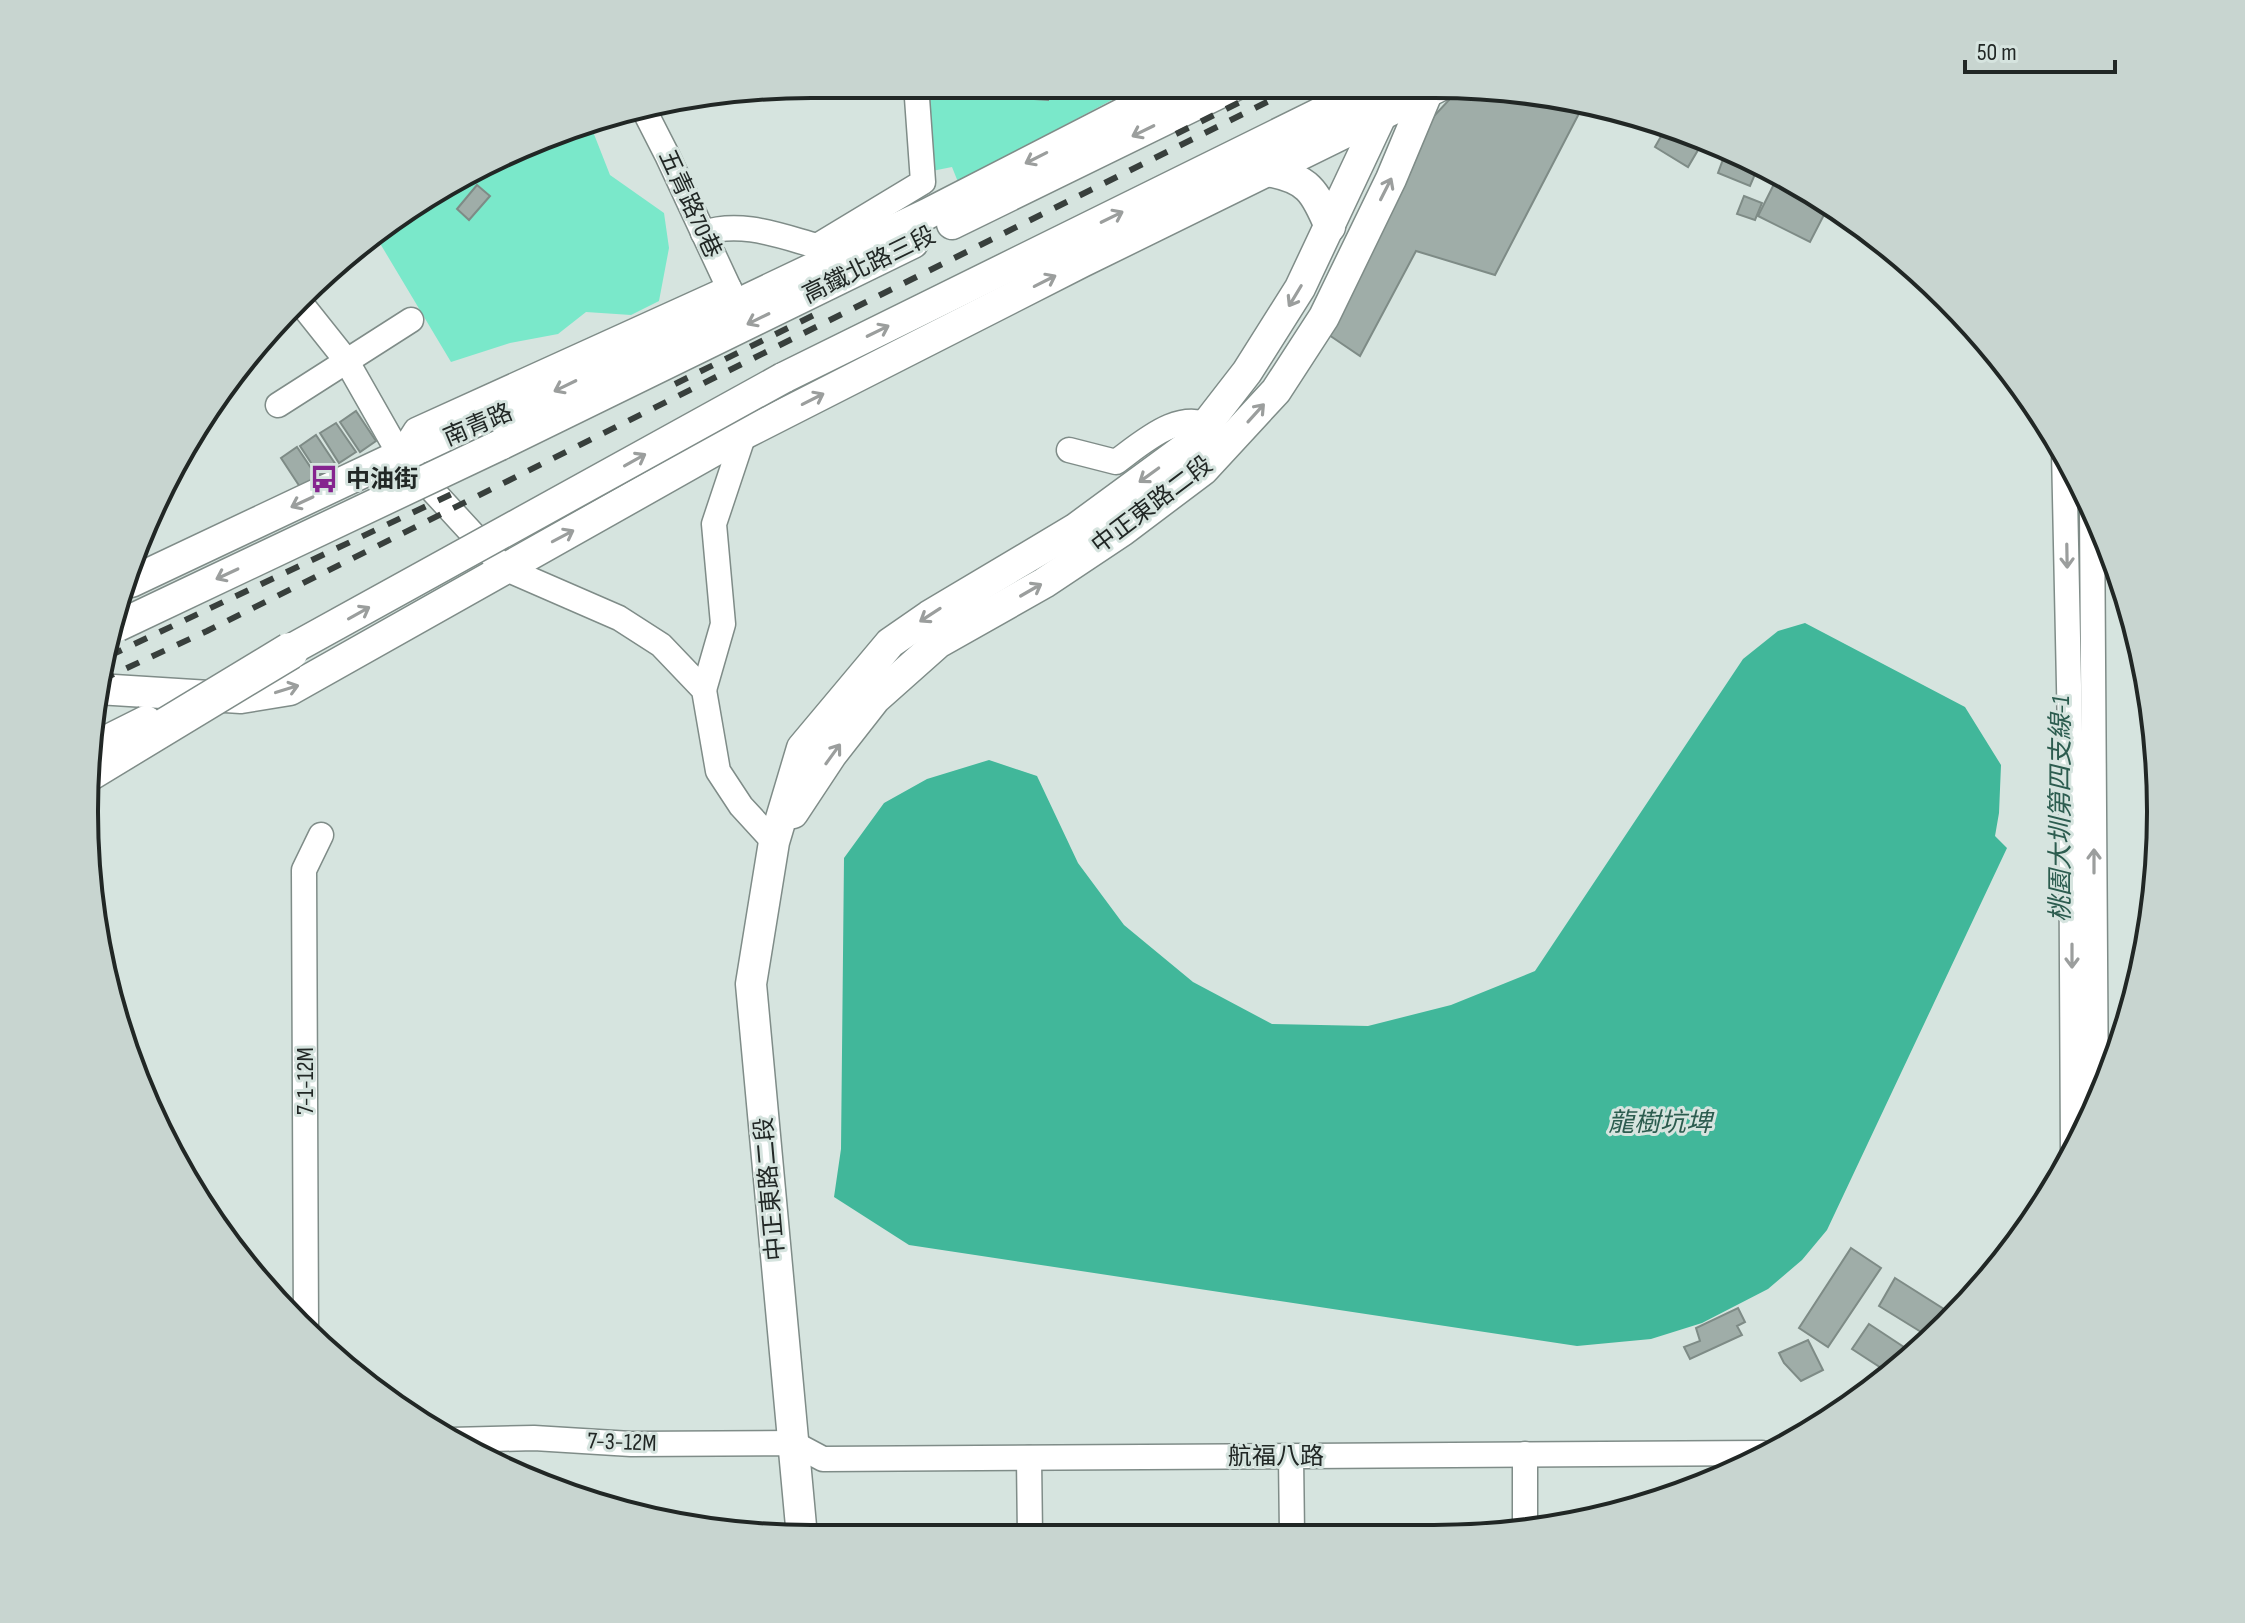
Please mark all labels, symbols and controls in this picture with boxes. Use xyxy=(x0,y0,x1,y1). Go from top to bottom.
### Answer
scale bar xyxy=(1965,24,2115,74)
text: 50 m xyxy=(1977,38,2017,67)
one-way arrow xyxy=(1131,123,1155,139)
street label: 五青路70巷 xyxy=(652,145,728,263)
one-way arrow xyxy=(1024,151,1048,167)
one-way arrow xyxy=(1378,178,1394,201)
one-way arrow xyxy=(1099,209,1123,224)
street label: 高鐵北路三段 xyxy=(798,220,940,310)
one-way arrow xyxy=(1032,273,1056,289)
one-way arrow xyxy=(1286,284,1302,307)
one-way arrow xyxy=(747,311,771,327)
one-way arrow xyxy=(866,323,890,339)
one-way arrow xyxy=(554,379,578,394)
one-way arrow xyxy=(801,391,825,406)
street label: 南青路 xyxy=(439,398,517,452)
one-way arrow xyxy=(1246,403,1264,423)
street label: 中正東路二段 xyxy=(1086,450,1218,560)
one-way arrow xyxy=(623,452,646,468)
bus stop icon: 中油街 xyxy=(309,464,339,494)
place label: 中油街 xyxy=(346,465,418,494)
one-way arrow xyxy=(1138,466,1160,483)
one-way arrow xyxy=(290,495,314,510)
one-way arrow xyxy=(551,528,574,544)
one-way arrow xyxy=(2059,542,2074,569)
one-way arrow xyxy=(215,567,239,582)
one-way arrow xyxy=(1019,582,1042,598)
one-way arrow xyxy=(346,605,370,620)
one-way arrow xyxy=(920,607,942,624)
one-way arrow xyxy=(274,681,299,695)
water label: 桃園大圳第四支線-1 xyxy=(2046,696,2077,922)
one-way arrow xyxy=(825,743,841,765)
one-way arrow xyxy=(2086,848,2102,875)
one-way arrow xyxy=(2064,942,2080,969)
street label: 7-1-12M xyxy=(291,1047,320,1115)
water label: 龍樹坑埤 xyxy=(1608,1108,1715,1139)
street label: 中正東路二段 xyxy=(749,1116,791,1262)
street label: 7-3-12M xyxy=(587,1426,657,1458)
street label: 航福八路 xyxy=(1228,1442,1324,1471)

